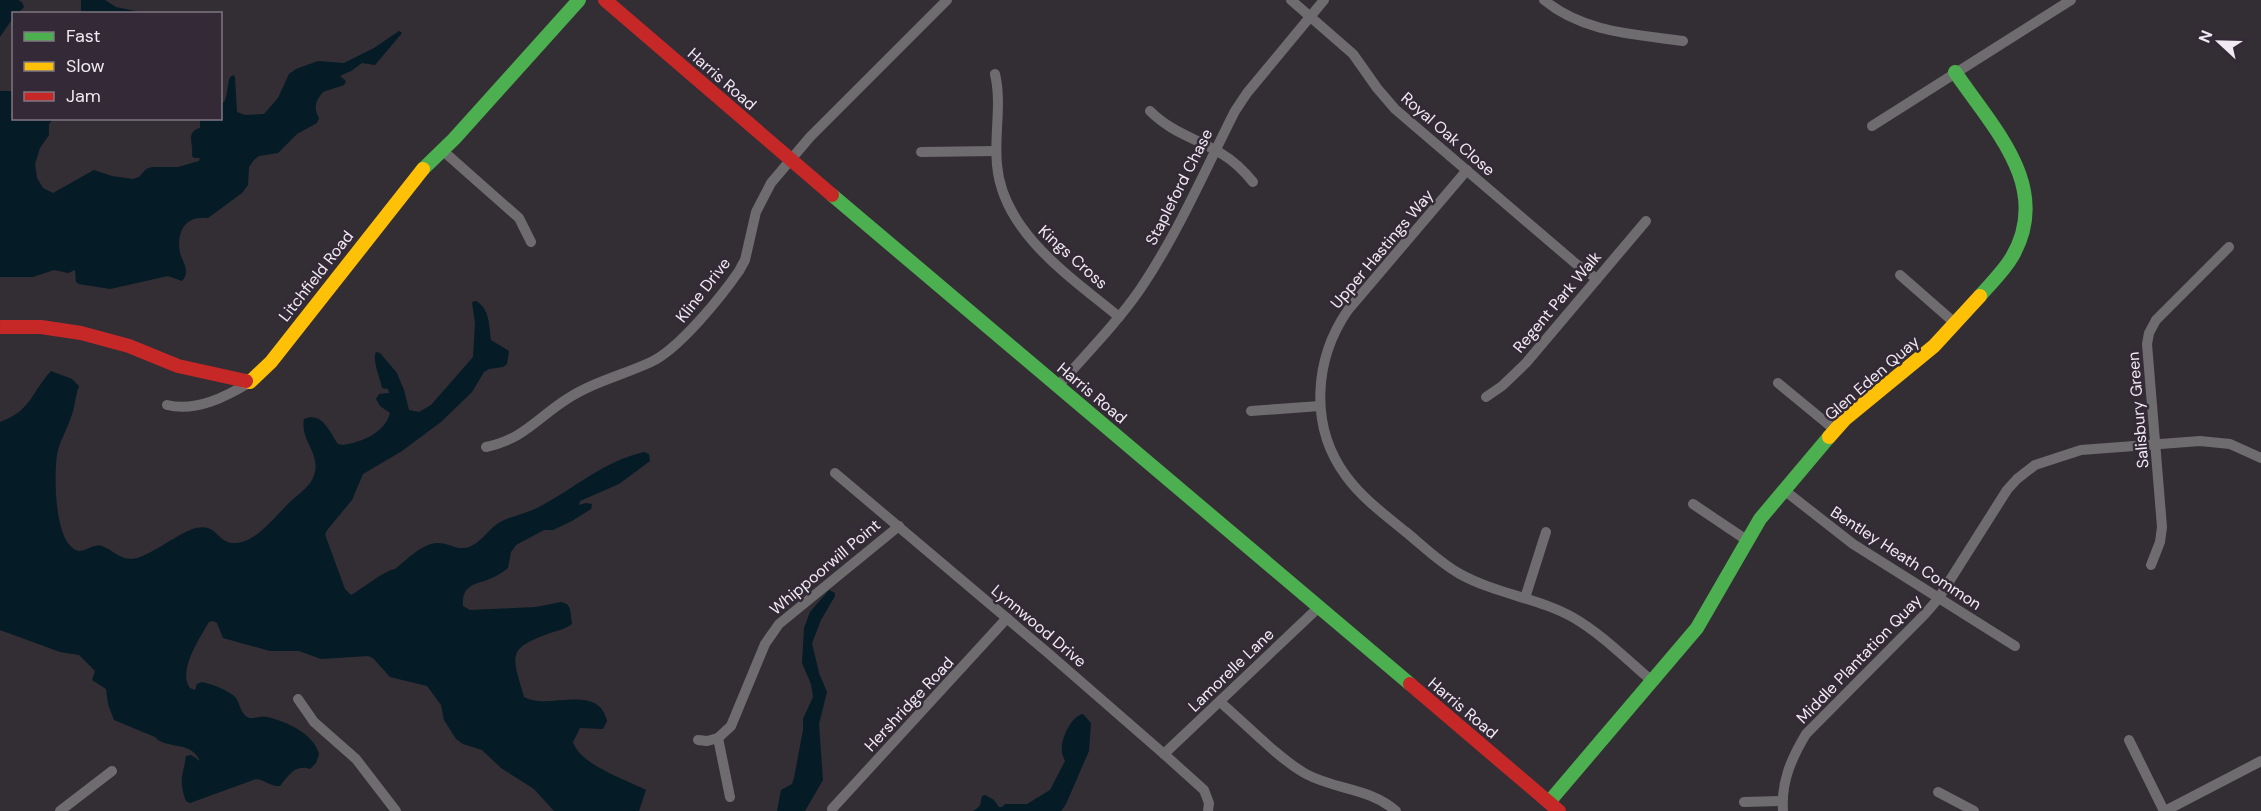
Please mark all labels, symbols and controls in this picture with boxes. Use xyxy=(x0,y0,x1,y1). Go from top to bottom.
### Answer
legend xyxy=(12,12,222,120)
north arrow xyxy=(2189,12,2249,72)
text: Fast xyxy=(66,24,101,48)
text: N xyxy=(2194,27,2217,46)
street label: Harris Road xyxy=(683,43,761,115)
text: Slow xyxy=(66,54,105,78)
text: Jam xyxy=(66,84,101,108)
street label: Royal Oak Close xyxy=(1397,87,1499,181)
street label: Stapleford Chase xyxy=(1141,125,1217,249)
street label: Upper Hastings Way xyxy=(1326,185,1438,313)
street label: Kings Cross xyxy=(1034,220,1112,294)
street label: Litchfield Road xyxy=(274,226,358,326)
street label: Regent Park Walk xyxy=(1508,247,1606,357)
street label: Kline Drive xyxy=(671,253,735,327)
street label: Glen Eden Quay xyxy=(1820,331,1924,425)
street label: Salisbury Green xyxy=(2122,351,2154,469)
street label: Harris Road xyxy=(1053,358,1131,428)
street label: Bentley Heath Common xyxy=(1826,501,1986,615)
street label: Whippoorwill Point xyxy=(765,514,885,620)
street label: Lynnwood Drive xyxy=(987,580,1091,672)
street label: Middle Plantation Quay xyxy=(1792,590,1926,728)
street label: Lamorelle Lane xyxy=(1184,624,1278,716)
street label: Hershridge Road xyxy=(860,652,958,756)
street label: Harris Road xyxy=(1424,673,1502,743)

